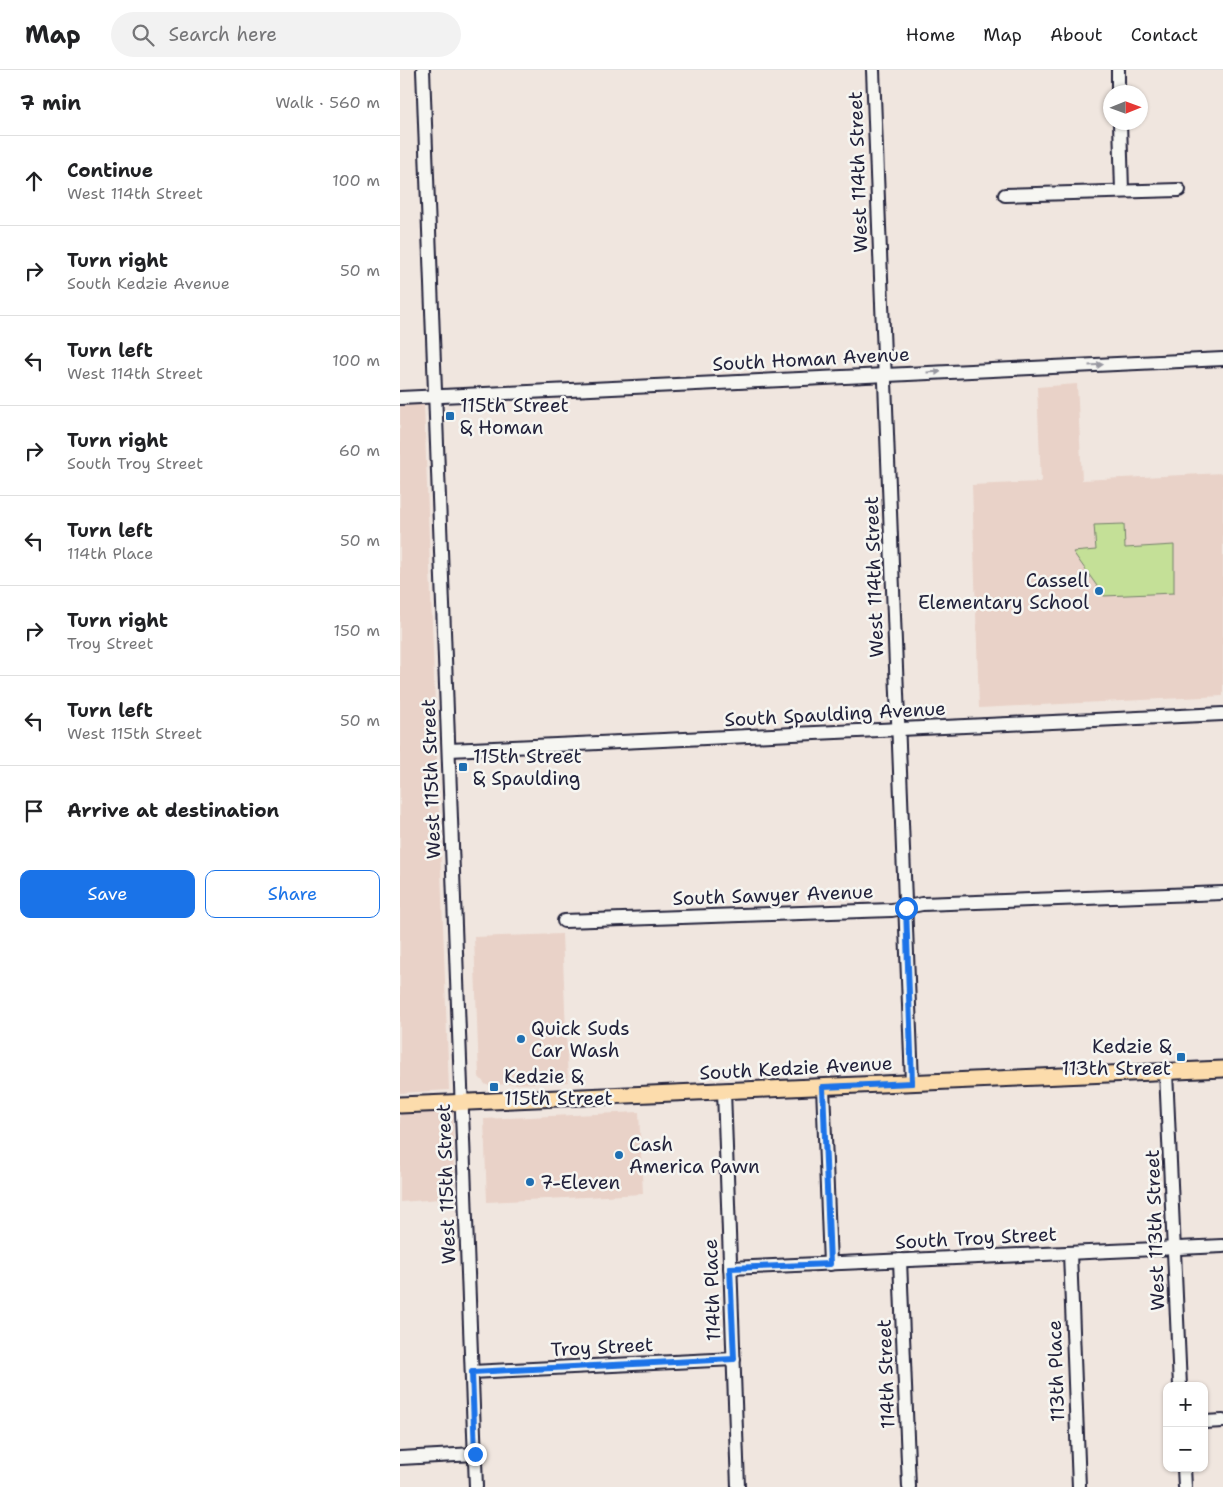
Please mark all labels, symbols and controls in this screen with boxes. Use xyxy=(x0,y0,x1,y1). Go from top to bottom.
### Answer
search box xyxy=(111,12,461,57)
text: Map xyxy=(25,19,81,51)
icon: search xyxy=(129,21,157,49)
text: Search here xyxy=(169,22,277,47)
text: Home xyxy=(906,23,955,47)
text: Map xyxy=(983,23,1022,47)
text: About xyxy=(1050,23,1103,47)
text: Contact xyxy=(1131,23,1198,47)
north arrow xyxy=(1103,85,1148,130)
text: 7 min xyxy=(20,89,81,117)
street label: West 114th Street xyxy=(843,91,873,253)
text: Walk · 560 m xyxy=(275,92,380,113)
text: Continue xyxy=(67,158,153,183)
icon: ahead xyxy=(20,167,48,195)
text: 100 m xyxy=(332,170,380,191)
text: West 114th Street xyxy=(67,183,203,204)
text: Turn right xyxy=(67,248,168,273)
icon: right xyxy=(20,257,48,285)
text: 50 m xyxy=(340,260,380,281)
text: South Kedzie Avenue xyxy=(67,273,230,294)
text: Turn left xyxy=(67,338,153,363)
street label: South Homan Avenue xyxy=(712,341,910,377)
icon: left xyxy=(20,347,48,375)
text: 100 m xyxy=(332,350,380,371)
one-way arrow xyxy=(1088,360,1104,368)
text: West 114th Street xyxy=(67,363,203,384)
one-way arrow xyxy=(926,368,942,376)
place label: 115th Street & Homan xyxy=(460,393,569,440)
marker: 115th Street & Homan xyxy=(444,410,456,422)
text: Turn right xyxy=(67,428,168,453)
icon: right xyxy=(20,437,48,465)
text: 60 m xyxy=(339,440,380,461)
text: South Troy Street xyxy=(67,453,203,474)
street label: West 114th Street xyxy=(859,496,889,658)
text: Turn left xyxy=(67,518,153,543)
icon: left xyxy=(20,527,48,555)
text: 50 m xyxy=(340,530,380,551)
text: 114th Place xyxy=(67,543,153,564)
place label: Cassell Elementary School xyxy=(918,568,1089,615)
marker: Cassell Elementary School xyxy=(1093,585,1105,597)
text: Turn right xyxy=(67,608,168,633)
icon: right xyxy=(20,617,48,645)
text: 150 m xyxy=(333,620,380,641)
text: Troy Street xyxy=(67,633,154,654)
street label: South Spaulding Avenue xyxy=(724,696,946,732)
text: Turn left xyxy=(67,698,153,723)
street label: West 115th Street xyxy=(416,698,446,860)
icon: left xyxy=(20,707,48,735)
text: 50 m xyxy=(340,710,380,731)
text: West 115th Street xyxy=(67,723,202,744)
place label: 115th Street & Spaulding xyxy=(473,744,582,791)
marker: 115th Street & Spaulding xyxy=(457,761,469,773)
icon: arrive xyxy=(20,797,48,825)
text: Arrive at destination xyxy=(67,798,279,823)
button: Save xyxy=(20,870,195,918)
button: Share xyxy=(205,870,380,918)
street label: South Sawyer Avenue xyxy=(672,879,874,911)
route start xyxy=(895,897,918,920)
place label: Quick Suds Car Wash xyxy=(531,1016,630,1063)
marker: Quick Suds Car Wash xyxy=(515,1033,527,1045)
place label: Kedzie & 113th Street xyxy=(1061,1034,1172,1081)
street label: South Kedzie Avenue xyxy=(699,1050,893,1086)
marker: Kedzie & 113th Street xyxy=(1175,1051,1187,1063)
place label: Kedzie & 115th Street xyxy=(504,1064,613,1111)
marker: Kedzie & 115th Street xyxy=(488,1081,500,1093)
street label: West 115th Street xyxy=(431,1103,461,1265)
place label: Cash America Pawn xyxy=(629,1132,760,1179)
marker: Cash America Pawn xyxy=(613,1149,625,1161)
street label: West 113th Street xyxy=(1140,1149,1170,1311)
place label: 7-Eleven xyxy=(540,1170,620,1195)
marker: 7-Eleven xyxy=(524,1176,536,1188)
street label: South Troy Street xyxy=(895,1221,1057,1255)
street label: 114th Place xyxy=(698,1238,726,1342)
street label: 114th Street xyxy=(872,1319,900,1429)
street label: 113th Place xyxy=(1042,1320,1070,1422)
street label: Troy Street xyxy=(550,1332,654,1362)
map controls xyxy=(1163,1382,1208,1472)
button: + xyxy=(1163,1382,1208,1427)
button: − xyxy=(1163,1427,1208,1472)
route end xyxy=(464,1443,487,1466)

